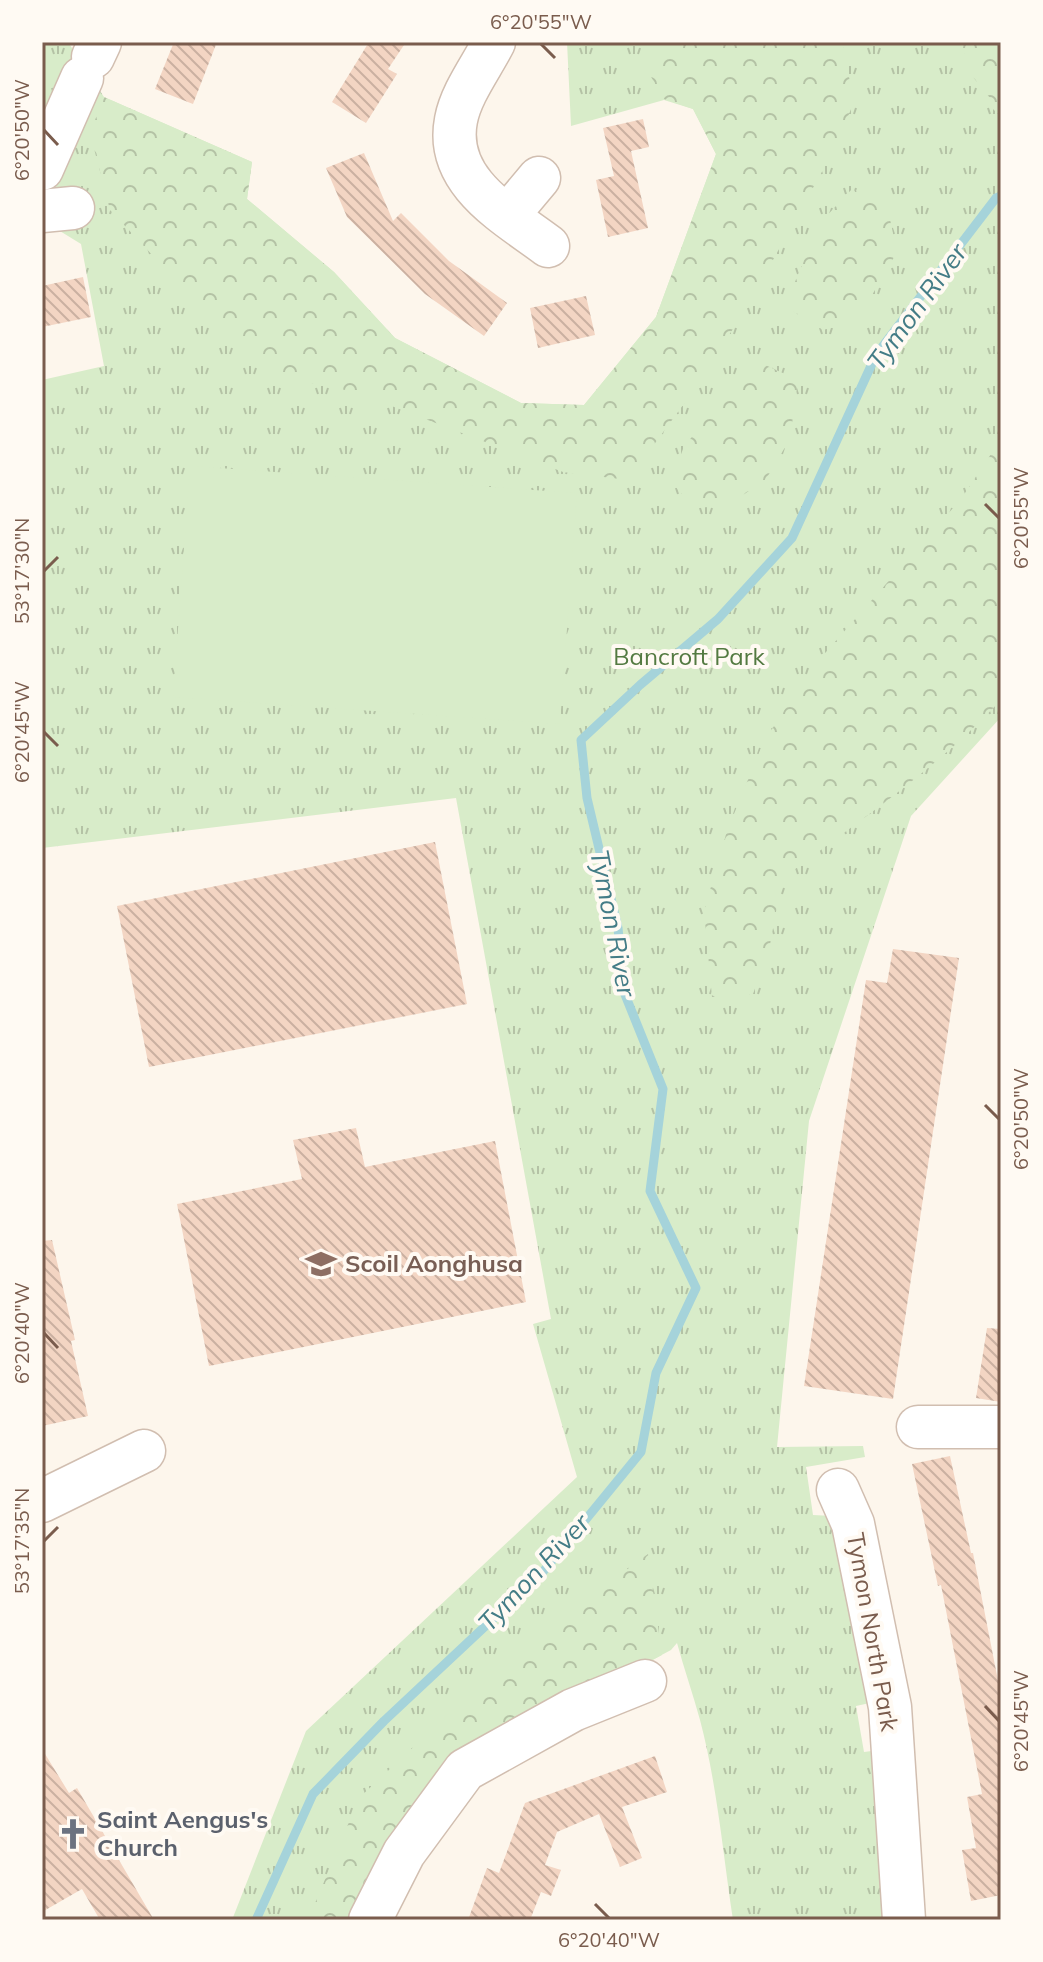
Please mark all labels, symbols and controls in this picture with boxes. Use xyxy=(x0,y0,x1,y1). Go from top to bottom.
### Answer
text: 6°20'55"W xyxy=(490,9,592,34)
text: 6°20'50"W xyxy=(9,79,34,181)
water label: Tymon River xyxy=(859,236,975,377)
text: 6°20'55"W xyxy=(1008,467,1033,569)
text: 53°17'30"N xyxy=(9,518,34,624)
park label: Bancroft Park xyxy=(613,641,765,671)
text: 6°20'45"W xyxy=(9,681,34,783)
water label: Tymon River xyxy=(583,847,644,1001)
text: 6°20'50"W xyxy=(1008,1068,1033,1170)
school or university icon: Scoil Aonghusa xyxy=(304,1247,338,1281)
place label: Scoil Aonghusa xyxy=(345,1248,523,1278)
text: 6°20'40"W xyxy=(9,1282,34,1384)
text: 53°17'35"N xyxy=(9,1488,34,1594)
water label: Tymon River xyxy=(471,1506,598,1638)
street label: Tymon North Park xyxy=(841,1530,905,1734)
text: 6°20'45"W xyxy=(1008,1670,1033,1772)
place label: Saint Aengus's Church xyxy=(97,1804,268,1862)
church icon: Saint Aengus's Church xyxy=(56,1817,90,1851)
text: 6°20'40"W xyxy=(558,1927,660,1952)

